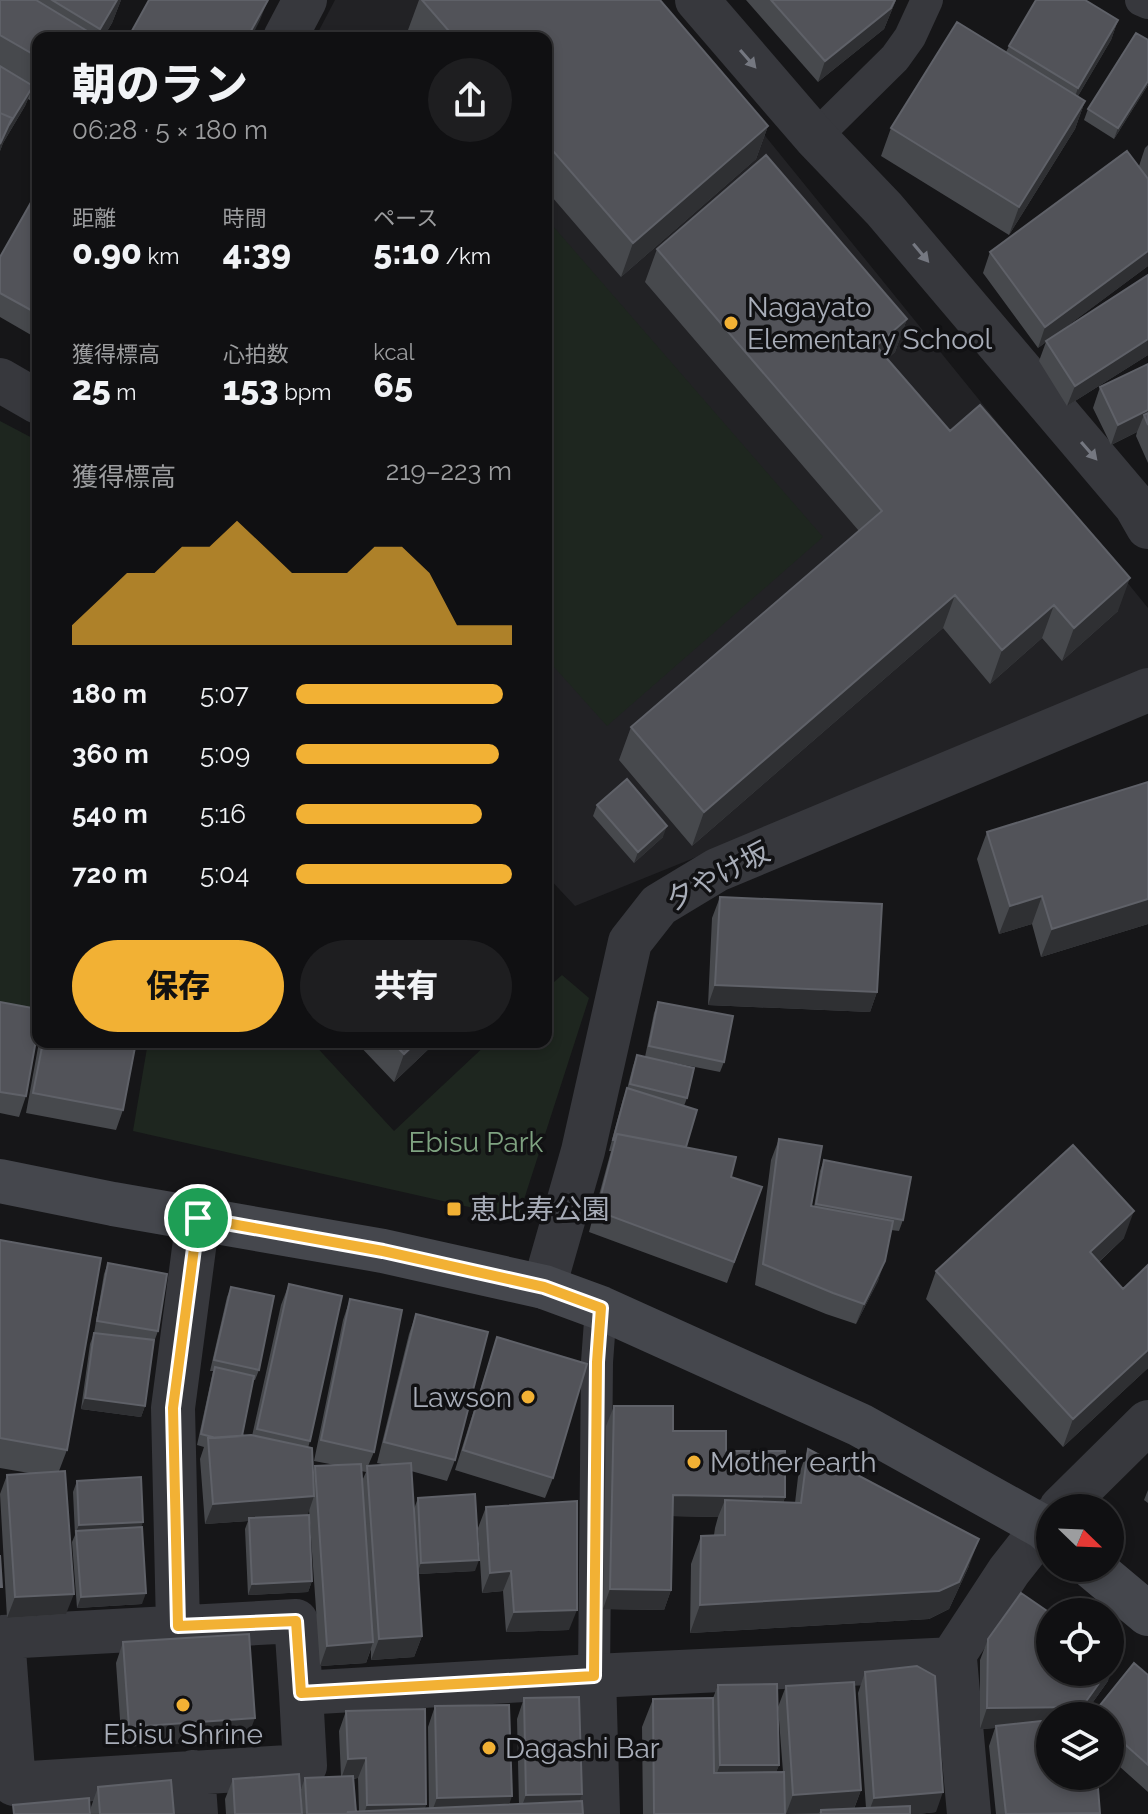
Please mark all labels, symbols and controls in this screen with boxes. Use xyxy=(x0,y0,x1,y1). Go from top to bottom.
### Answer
one-way arrow xyxy=(739,49,756,69)
button: share xyxy=(428,58,512,142)
text: 朝のラン xyxy=(72,59,248,110)
text: 06:28 · 5 × 180 m xyxy=(72,115,268,145)
text: 距離 xyxy=(72,205,116,231)
text: 時間 xyxy=(223,205,267,231)
text: ペース xyxy=(373,205,438,231)
text: 0.90 xyxy=(72,232,142,272)
text: 4:39 xyxy=(223,232,291,272)
text: 5:10 xyxy=(373,232,440,272)
text: km xyxy=(142,243,179,269)
text: /km xyxy=(440,243,491,269)
one-way arrow xyxy=(912,243,929,263)
place label: Nagayato Elementary School xyxy=(747,291,992,356)
marker: Nagayato Elementary School xyxy=(722,314,740,332)
text: kcal xyxy=(373,339,414,365)
text: 獲得標高 xyxy=(72,341,160,367)
text: 心拍数 xyxy=(223,341,289,367)
text: 65 xyxy=(373,365,413,405)
text: 25 xyxy=(72,368,111,408)
text: 153 xyxy=(223,368,279,408)
text: m xyxy=(111,379,137,405)
text: bpm xyxy=(279,379,332,405)
one-way arrow xyxy=(1080,442,1098,461)
text: 219–223 m xyxy=(386,456,512,486)
text: 獲得標高 xyxy=(72,462,176,492)
text: 180 m xyxy=(72,679,147,709)
text: 5:07 xyxy=(200,679,249,709)
text: 360 m xyxy=(72,739,149,769)
text: 5:09 xyxy=(200,739,250,769)
text: 540 m xyxy=(72,799,148,829)
text: 5:16 xyxy=(200,799,246,829)
street label: 夕やけ坂 xyxy=(661,835,775,917)
text: 720 m xyxy=(72,859,148,889)
text: 5:04 xyxy=(200,859,249,889)
button: 保存 xyxy=(72,940,284,1032)
button: 共有 xyxy=(300,940,512,1032)
park label: Ebisu Park xyxy=(409,1126,544,1159)
pin xyxy=(164,1184,232,1252)
place label: 恵比寿公園 xyxy=(470,1193,610,1226)
icon: arrive xyxy=(176,1196,220,1240)
marker: 恵比寿公園 xyxy=(445,1200,463,1218)
place label: Lawson xyxy=(412,1381,512,1414)
marker: Lawson xyxy=(519,1388,537,1406)
place label: Mother earth xyxy=(710,1446,876,1479)
marker: Mother earth xyxy=(685,1453,703,1471)
north arrow xyxy=(1036,1494,1124,1582)
map controls xyxy=(1036,1494,1124,1790)
button: locate xyxy=(1036,1598,1124,1686)
marker: Ebisu Shrine xyxy=(174,1696,192,1714)
button: layers xyxy=(1036,1702,1124,1790)
place label: Ebisu Shrine xyxy=(103,1718,263,1751)
place label: Dagashi Bar xyxy=(505,1732,660,1765)
marker: Dagashi Bar xyxy=(480,1739,498,1757)

